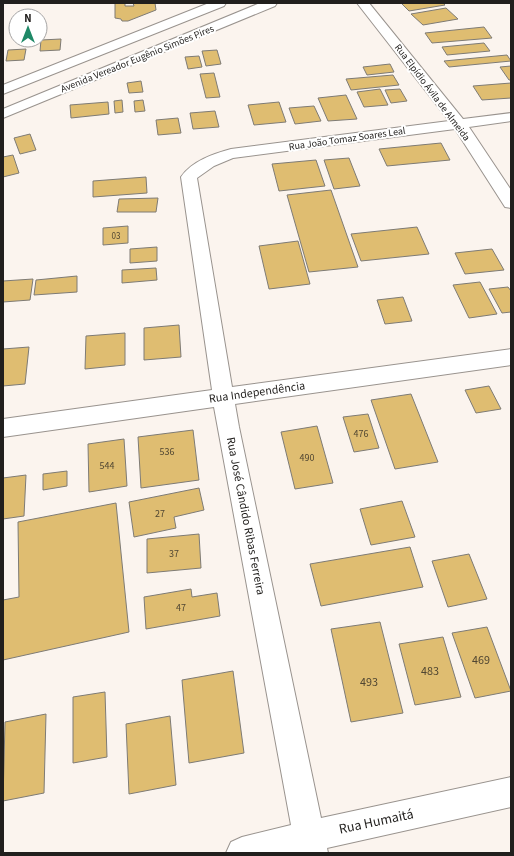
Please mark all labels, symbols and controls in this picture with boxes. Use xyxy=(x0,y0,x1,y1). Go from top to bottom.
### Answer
north arrow xyxy=(8,8,48,48)
text: N xyxy=(24,11,32,26)
street label: Avenida Vereador Eugênio Simões Pires xyxy=(59,22,216,96)
street label: Rua Elpídio Ávila de Almeida xyxy=(391,41,473,144)
street label: Rua João Tomaz Soares Leal xyxy=(288,124,407,154)
house number: 03 xyxy=(112,230,121,243)
street label: Rua Independência xyxy=(208,377,306,408)
house number: 476 xyxy=(354,427,368,441)
street label: Rua José Cândido Ribas Ferreira xyxy=(222,436,269,597)
house number: 536 xyxy=(160,445,174,459)
house number: 490 xyxy=(300,451,314,465)
house number: 544 xyxy=(100,459,114,473)
house number: 27 xyxy=(155,507,165,521)
house number: 37 xyxy=(169,547,179,561)
house number: 47 xyxy=(176,601,186,615)
house number: 469 xyxy=(472,652,490,669)
house number: 483 xyxy=(421,663,439,680)
house number: 493 xyxy=(360,674,378,691)
street label: Rua Humaitá xyxy=(337,804,415,840)

